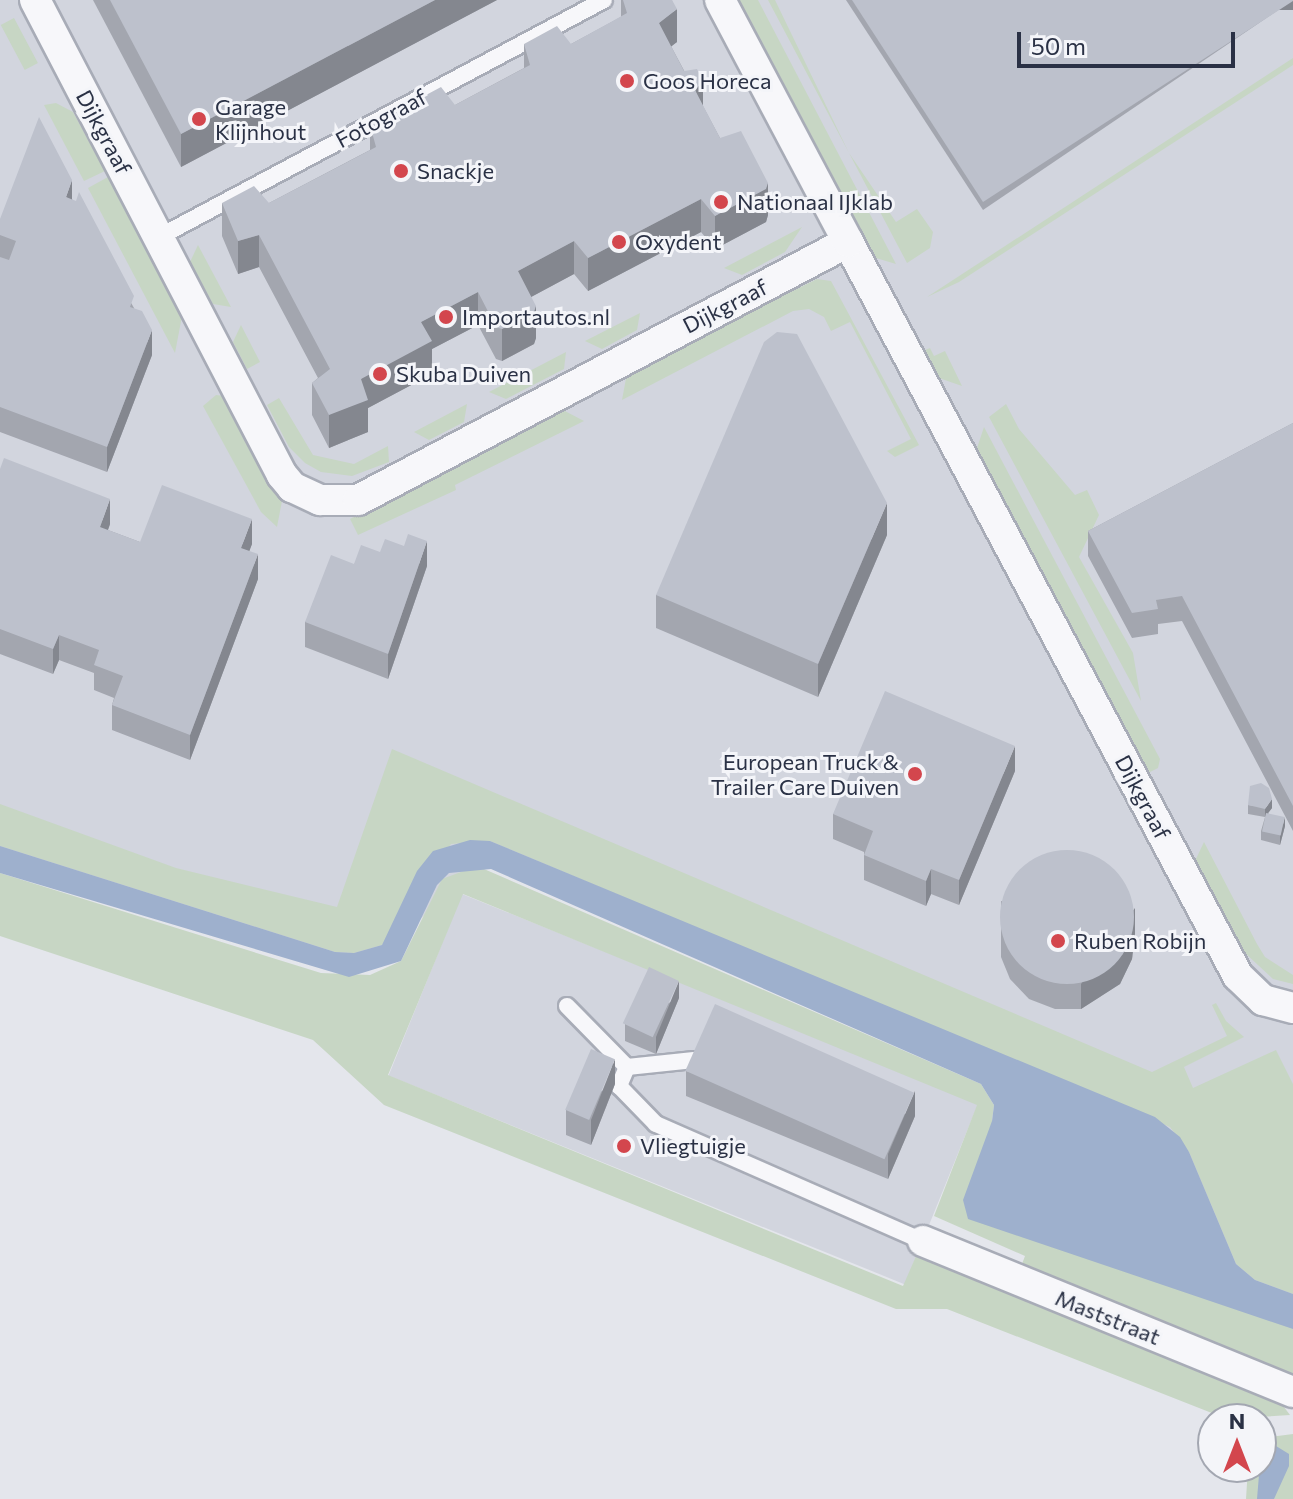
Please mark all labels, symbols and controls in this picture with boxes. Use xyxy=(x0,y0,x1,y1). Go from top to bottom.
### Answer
scale bar xyxy=(1021,16,1239,66)
text: 50 m xyxy=(1031,31,1086,60)
place label: Goos Horeca xyxy=(643,68,771,94)
marker: Goos Horeca xyxy=(618,72,636,90)
street label: Fotograaf xyxy=(331,83,431,153)
street label: Dijkgraaf xyxy=(71,85,137,179)
place label: Garage Klijnhout xyxy=(215,93,306,144)
marker: Garage Klijnhout xyxy=(190,110,208,128)
place label: Snackje xyxy=(417,158,494,184)
marker: Snackje xyxy=(392,162,410,180)
place label: Nationaal IJklab xyxy=(737,189,893,215)
marker: Nationaal IJklab xyxy=(712,193,730,211)
place label: Oxydent xyxy=(635,229,721,255)
marker: Oxydent xyxy=(610,233,628,251)
street label: Dijkgraaf xyxy=(678,273,772,339)
place label: Importautos.nl xyxy=(462,304,610,330)
marker: Importautos.nl xyxy=(437,308,455,326)
place label: Skuba Duiven xyxy=(396,361,531,387)
marker: Skuba Duiven xyxy=(371,365,389,383)
place label: European Truck & Trailer Care Duiven xyxy=(711,748,899,800)
street label: Dijkgraaf xyxy=(1110,750,1176,844)
marker: European Truck & Trailer Care Duiven xyxy=(906,765,924,783)
place label: Ruben Robijn xyxy=(1074,928,1206,954)
marker: Ruben Robijn xyxy=(1049,932,1067,950)
place label: Vliegtuigje xyxy=(640,1133,746,1159)
marker: Vliegtuigje xyxy=(615,1137,633,1155)
street label: Maststraat xyxy=(1052,1284,1164,1350)
north arrow xyxy=(1197,1403,1277,1483)
text: N xyxy=(1229,1407,1245,1434)

